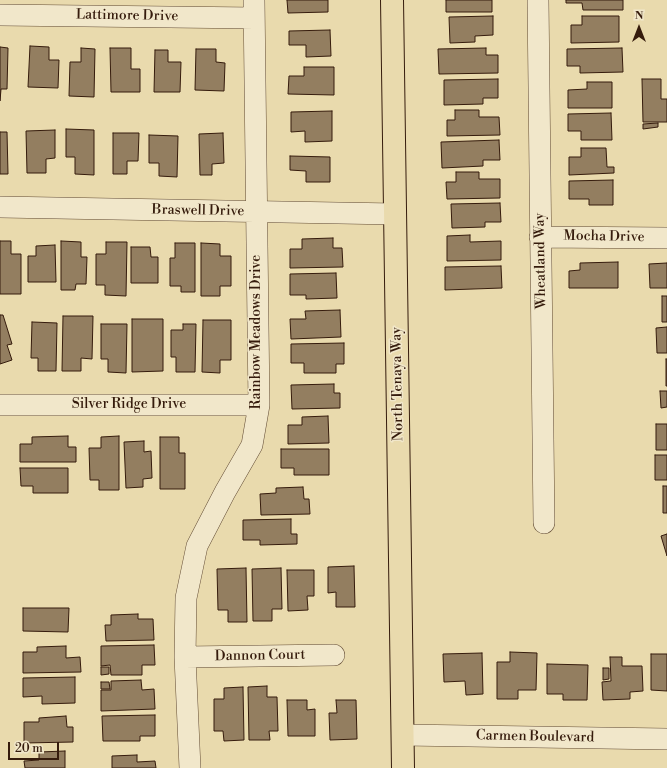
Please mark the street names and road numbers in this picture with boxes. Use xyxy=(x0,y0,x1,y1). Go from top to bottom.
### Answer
street label: Lattimore Drive xyxy=(76,7,178,25)
street label: Braswell Drive xyxy=(151,202,245,220)
street label: Wheatland Way xyxy=(532,213,550,309)
street label: Mocha Drive xyxy=(563,228,645,246)
street label: Rainbow Meadows Drive xyxy=(249,255,265,409)
street label: North Tenaya Way xyxy=(389,327,407,441)
street label: Silver Ridge Drive xyxy=(72,397,186,413)
street label: Dannon Court xyxy=(215,647,305,665)
street label: Carmen Boulevard xyxy=(476,728,594,746)

